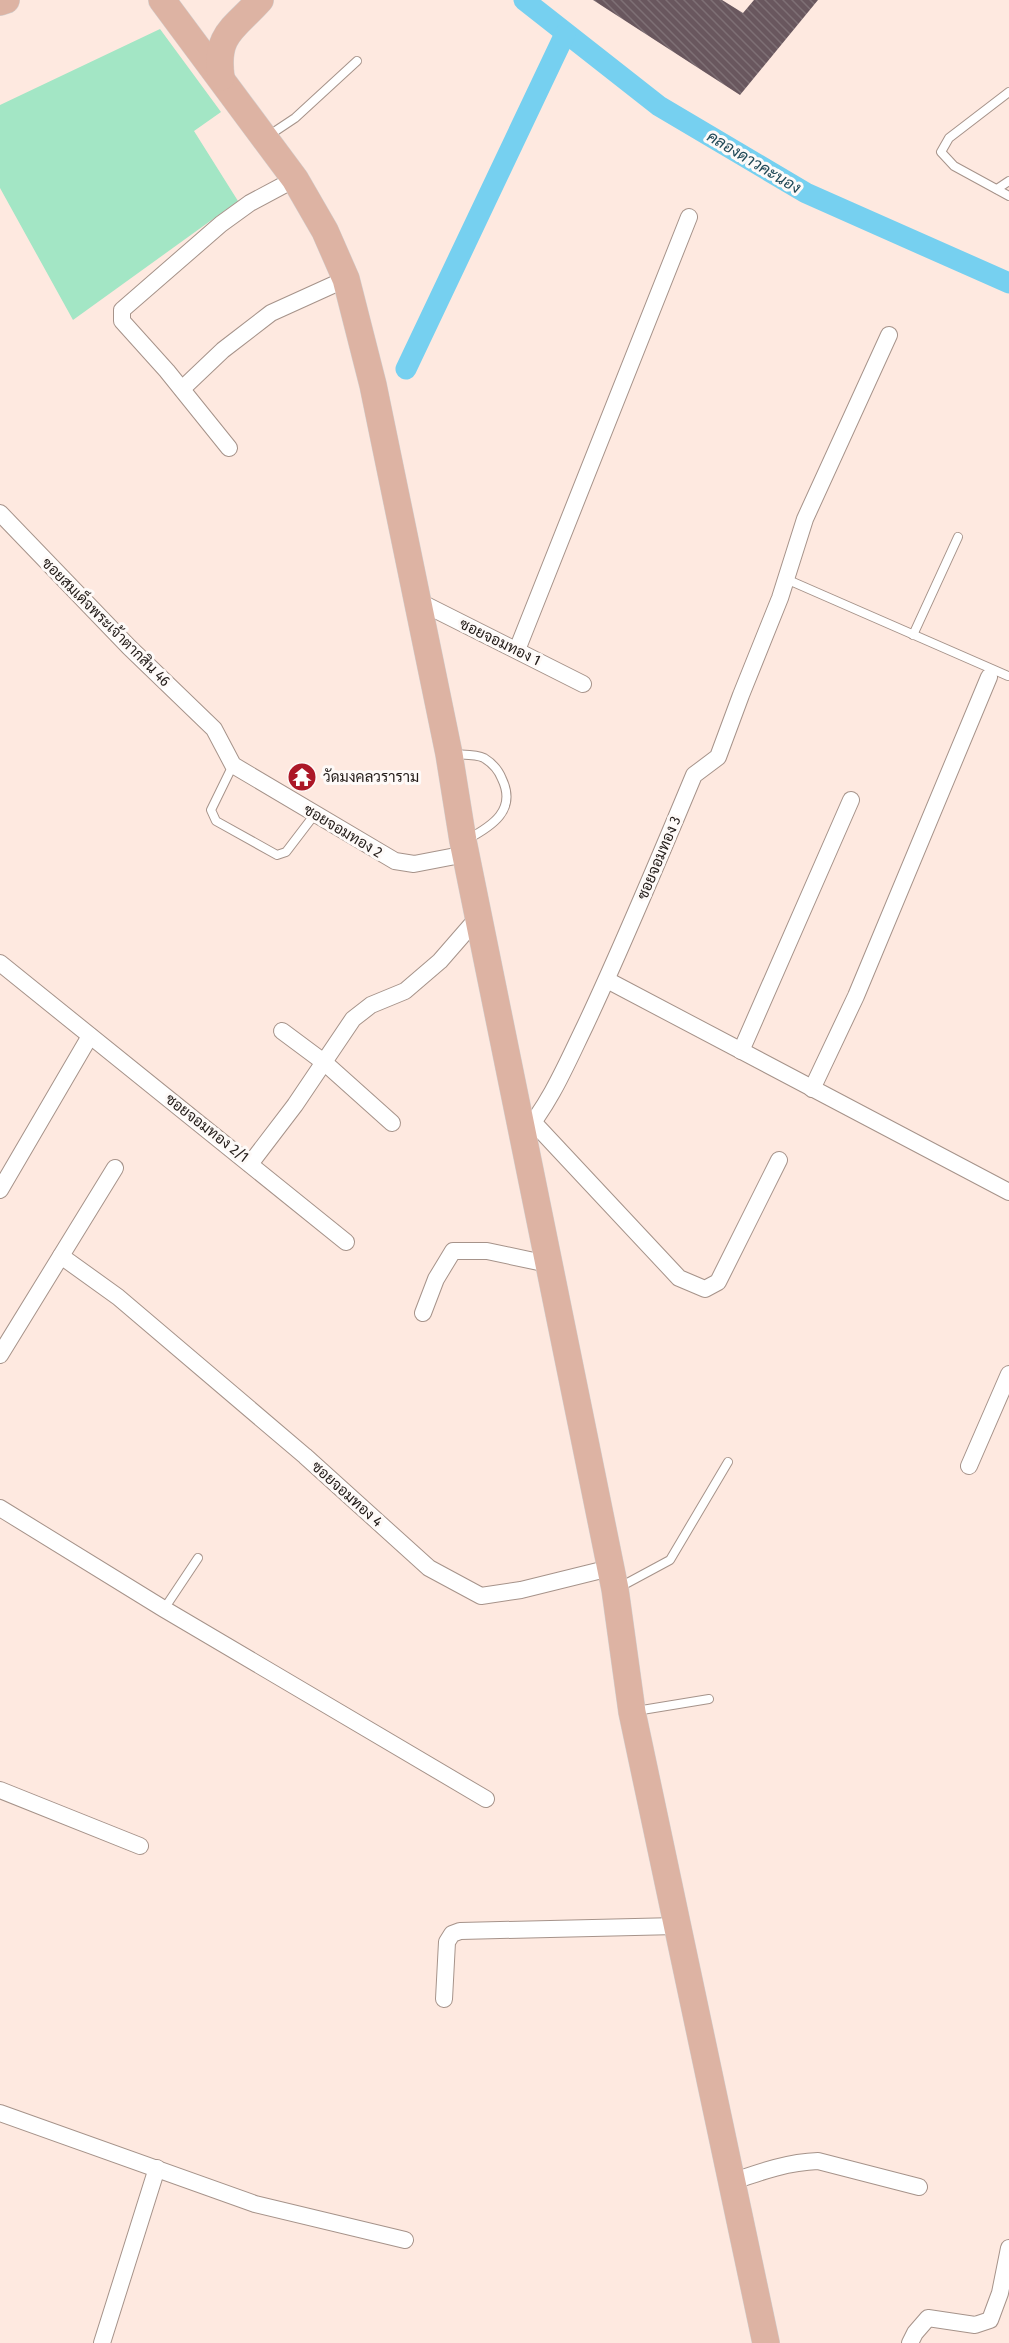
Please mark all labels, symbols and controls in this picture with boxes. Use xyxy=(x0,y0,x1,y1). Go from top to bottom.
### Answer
water label: คลองดาวคะนอง xyxy=(704,127,804,197)
street label: ซอยสมเด็จพระเจ้าตากสิน 46 xyxy=(38,553,175,690)
street label: ซอยจอมทอง 1 xyxy=(457,615,543,669)
temple icon: วัดมงคลวราราม xyxy=(286,761,318,793)
place label: วัดมงคลวราราม xyxy=(323,768,419,786)
street label: ซอยจอมทอง 2 xyxy=(300,800,386,862)
street label: ซอยจอมทอง 3 xyxy=(633,813,685,902)
street label: ซอยจอมทอง 2/1 xyxy=(162,1090,252,1166)
street label: ซอยจอมทอง 4 xyxy=(308,1457,386,1531)

